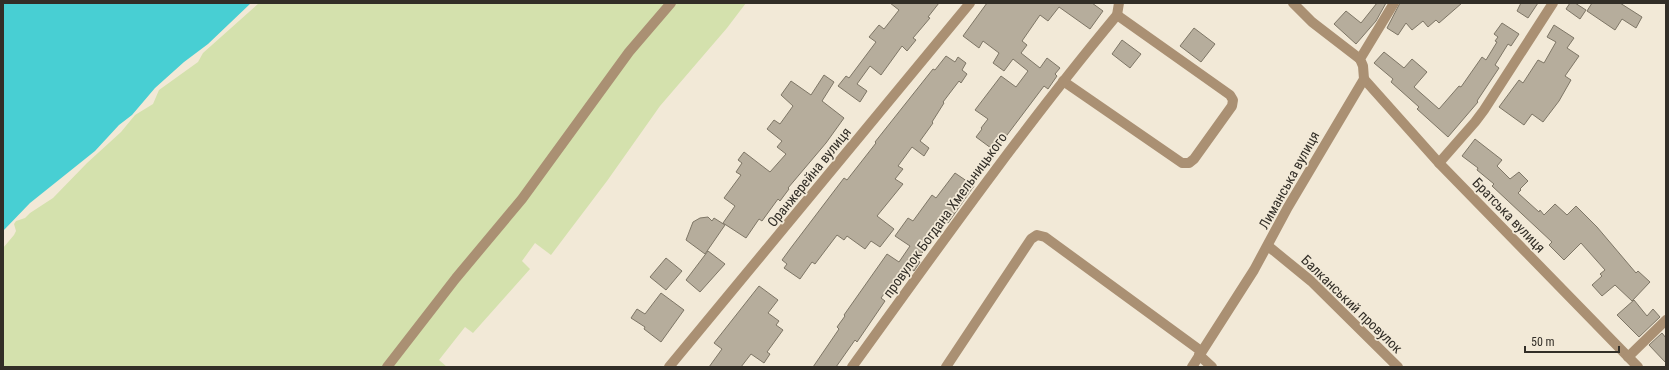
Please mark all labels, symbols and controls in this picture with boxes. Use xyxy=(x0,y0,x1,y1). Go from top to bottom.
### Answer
street label: Оранжерейна вулиця xyxy=(764,124,854,230)
street label: Лиманська вулиця xyxy=(1255,128,1323,232)
street label: провулок Богдана Хмельницького xyxy=(880,130,1010,300)
street label: Братська вулиця xyxy=(1469,174,1549,256)
street label: Балканський провулок xyxy=(1298,252,1406,356)
scale bar xyxy=(1525,328,1619,354)
text: 50 m xyxy=(1531,335,1555,349)

